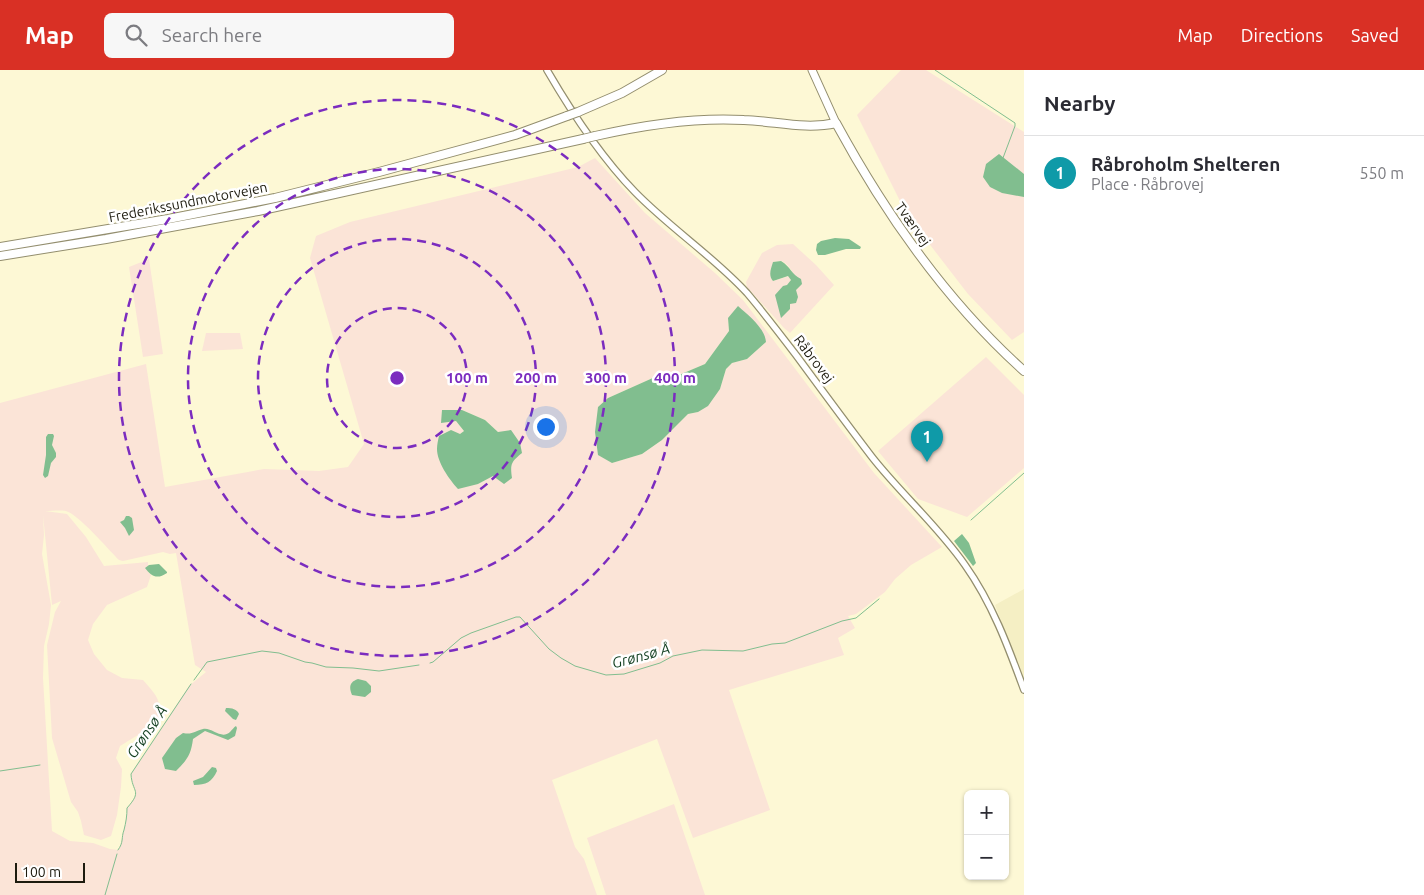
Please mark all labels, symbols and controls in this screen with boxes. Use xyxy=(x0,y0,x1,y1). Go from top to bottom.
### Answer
search box xyxy=(104,13,454,58)
icon: search xyxy=(122,21,150,49)
text: Map xyxy=(25,22,74,49)
text: Search here xyxy=(162,24,262,46)
text: Map xyxy=(1177,25,1213,45)
text: Directions xyxy=(1241,25,1323,45)
text: Saved xyxy=(1351,25,1399,45)
text: Nearby xyxy=(1044,91,1115,115)
text: Råbroholm Shelteren xyxy=(1091,153,1280,175)
text: 1 xyxy=(1055,164,1065,182)
text: 550 m xyxy=(1359,164,1404,182)
text: Place · Råbrovej xyxy=(1091,175,1204,193)
street label: Frederikssundmotorvejen xyxy=(107,179,269,225)
street label: Tværvej xyxy=(892,199,934,249)
street label: Råbrovej xyxy=(791,332,837,386)
centre of rings xyxy=(388,369,406,387)
text: 100 m xyxy=(446,369,488,386)
text: 200 m xyxy=(515,369,557,386)
text: 300 m xyxy=(585,369,627,386)
text: 400 m xyxy=(654,369,696,386)
your location xyxy=(533,414,559,440)
pin: 1 xyxy=(911,421,943,462)
water label: Grønsø Å xyxy=(610,640,672,671)
water label: Grønsø Å xyxy=(123,702,170,761)
map controls xyxy=(964,790,1009,880)
button: + xyxy=(964,790,1009,835)
button: − xyxy=(964,835,1009,880)
scale bar xyxy=(15,860,85,883)
text: 100 m xyxy=(22,864,61,880)

